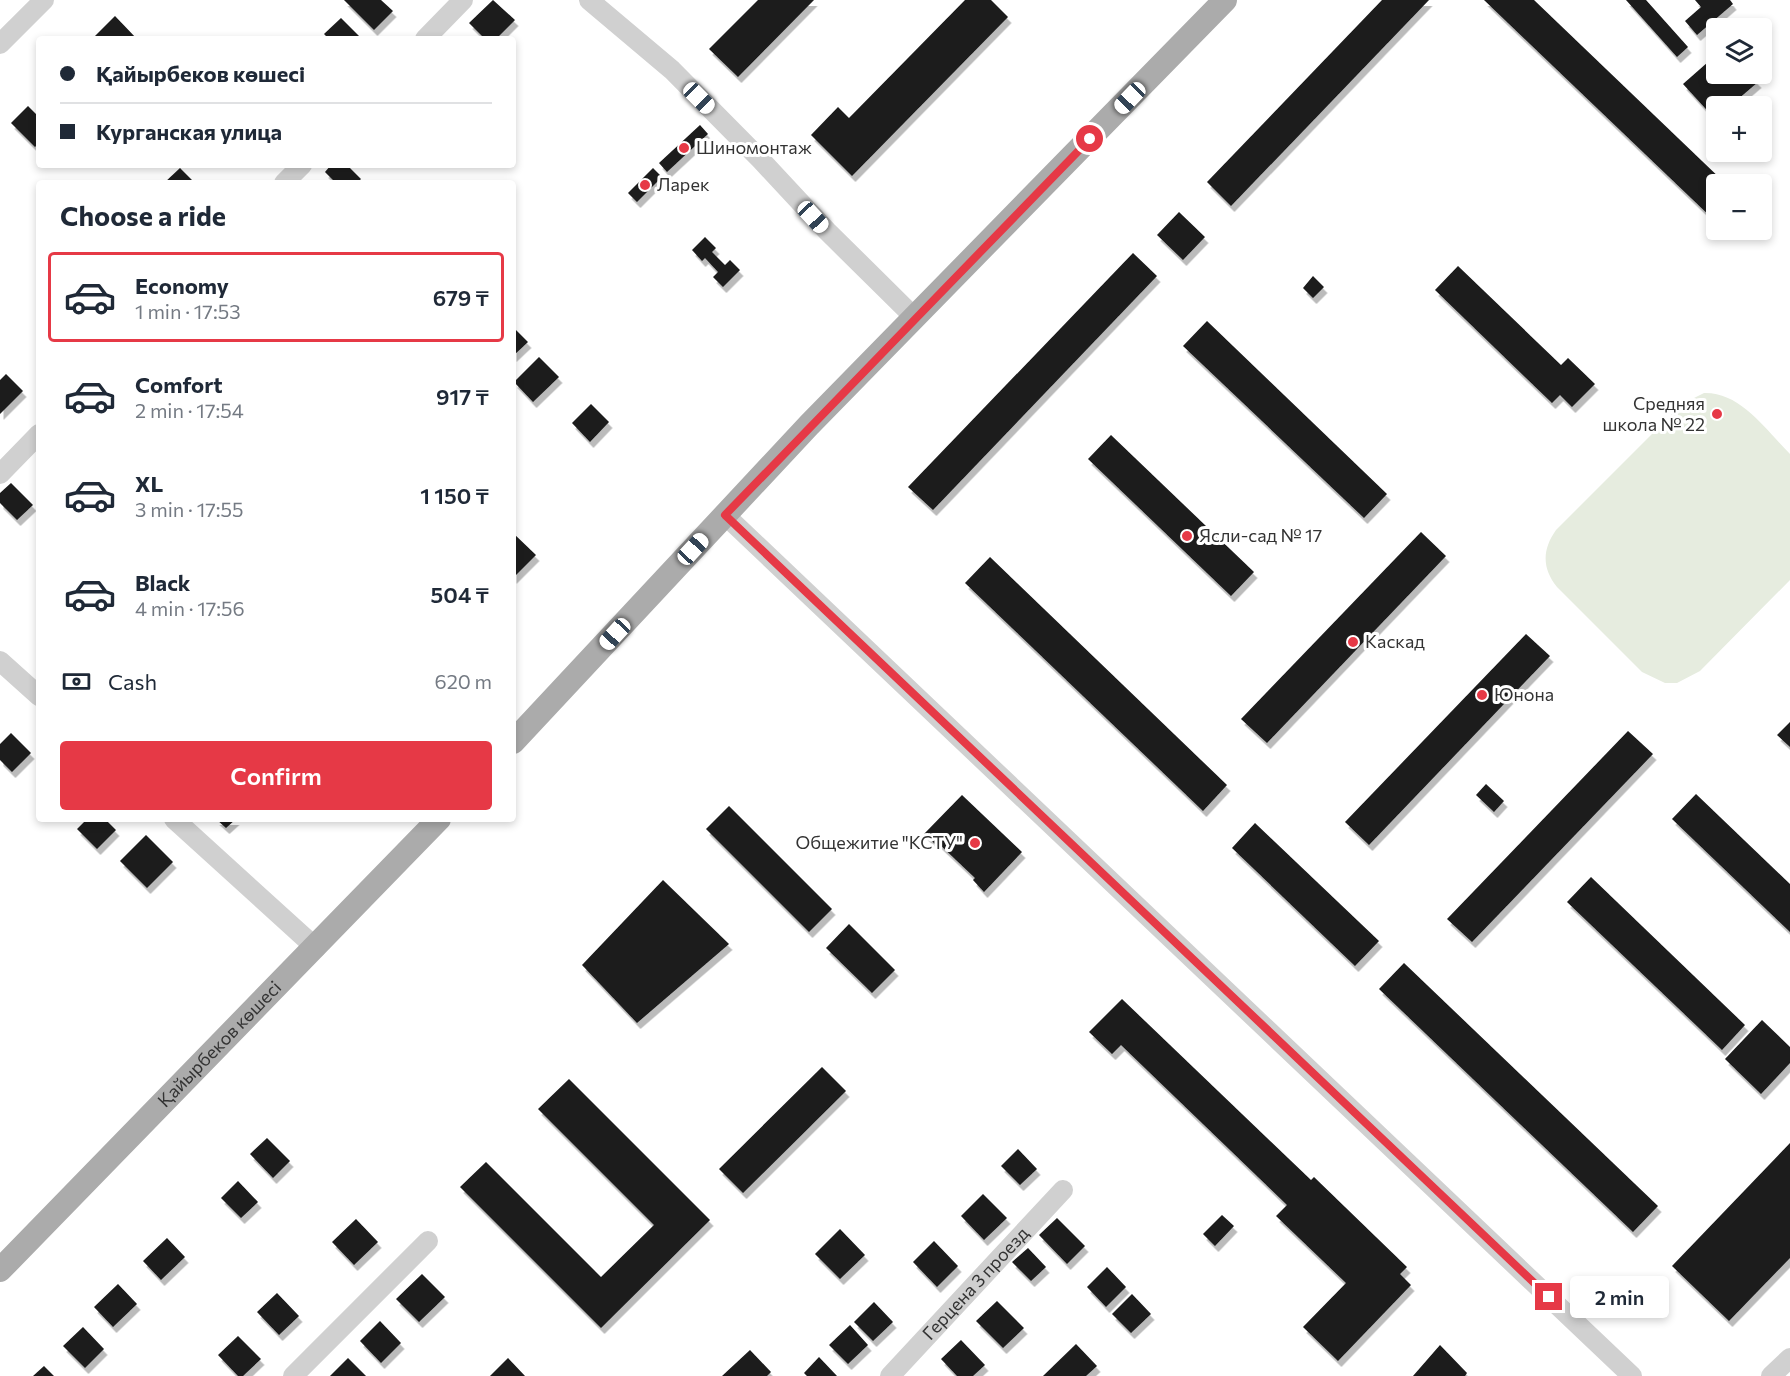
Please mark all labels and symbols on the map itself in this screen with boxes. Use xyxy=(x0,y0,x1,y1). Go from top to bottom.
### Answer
car xyxy=(680,79,718,117)
car xyxy=(1111,79,1149,117)
route start xyxy=(1076,125,1103,152)
place label: Шиномонтаж xyxy=(696,136,812,158)
marker: Шиномонтаж xyxy=(677,141,691,155)
place label: Ларек xyxy=(657,173,710,195)
marker: Ларек xyxy=(638,178,652,192)
car xyxy=(794,198,832,236)
place label: Средняя школа № 22 xyxy=(1603,392,1705,435)
marker: Средняя школа № 22 xyxy=(1710,407,1724,421)
place label: Ясли-сад № 17 xyxy=(1199,524,1322,546)
marker: Ясли-сад № 17 xyxy=(1180,529,1194,543)
car xyxy=(674,530,712,568)
car xyxy=(596,615,634,653)
place label: Каскад xyxy=(1365,630,1425,652)
marker: Каскад xyxy=(1346,635,1360,649)
place label: Юнона xyxy=(1494,683,1554,705)
marker: Юнона xyxy=(1475,688,1489,702)
place label: Общежитие "КСТУ" xyxy=(795,831,963,853)
marker: Общежитие "КСТУ" xyxy=(968,836,982,850)
street label: Қайырбеков көшесі xyxy=(153,976,285,1111)
street label: Герцена 3 проезд xyxy=(917,1222,1033,1344)
callout: 2 min xyxy=(1570,1276,1669,1318)
route end xyxy=(1535,1283,1562,1310)

